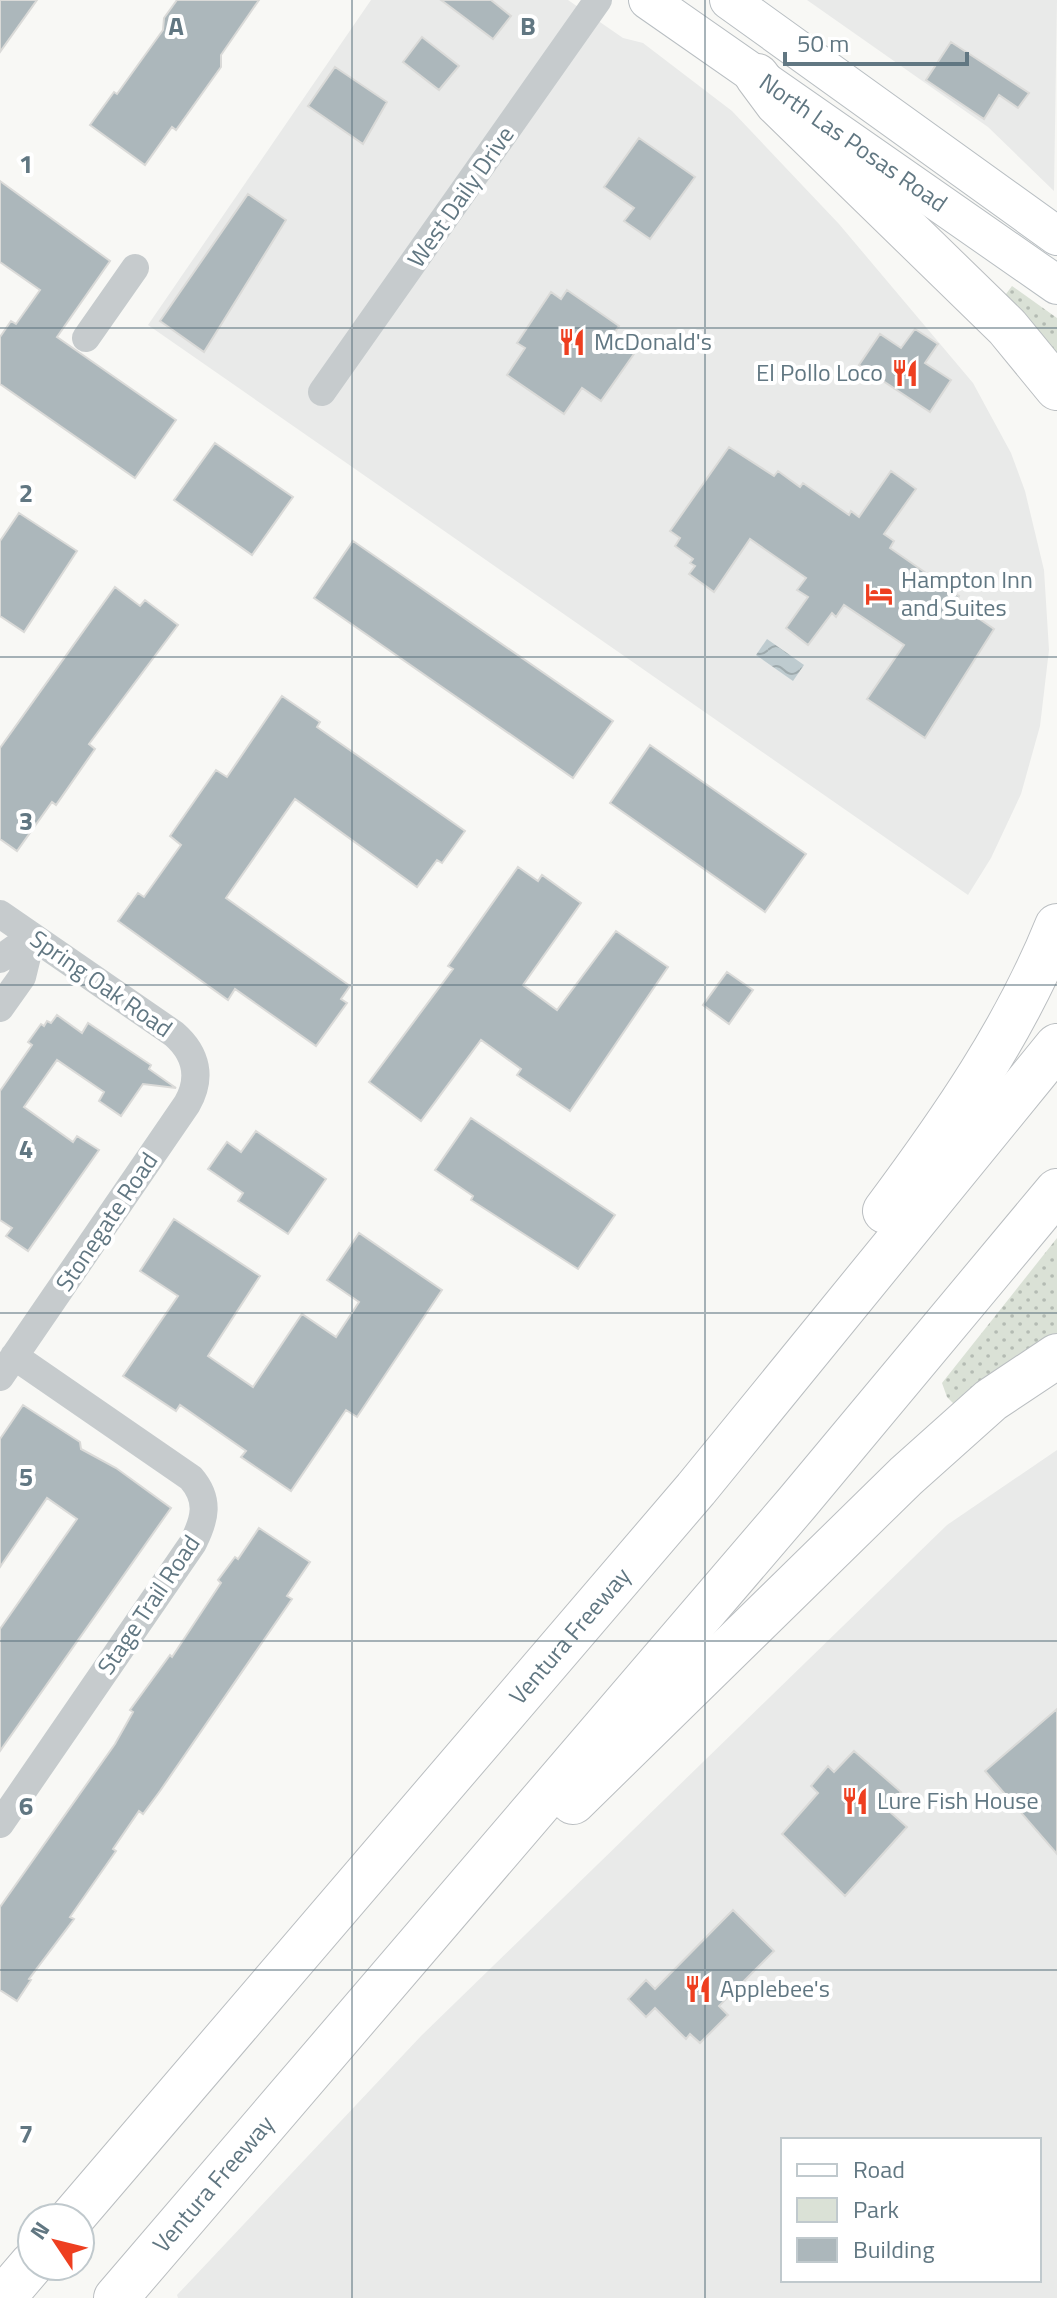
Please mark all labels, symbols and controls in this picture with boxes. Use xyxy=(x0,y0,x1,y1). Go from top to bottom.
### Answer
text: A xyxy=(168,6,184,45)
text: B xyxy=(520,6,536,45)
scale bar xyxy=(785,16,967,66)
text: 50 m xyxy=(797,25,849,61)
street label: North Las Posas Road xyxy=(752,64,955,220)
street label: West Daily Drive xyxy=(398,118,522,275)
text: 1 xyxy=(19,144,33,183)
place label: McDonald's xyxy=(594,323,712,359)
restaurant icon: McDonald's xyxy=(557,327,587,357)
place label: El Pollo Loco xyxy=(756,354,883,390)
restaurant icon: El Pollo Loco xyxy=(890,358,920,388)
text: 2 xyxy=(19,473,33,512)
place label: Hampton Inn and Suites xyxy=(901,561,1033,625)
hotel icon: Hampton Inn and Suites xyxy=(864,579,894,609)
text: 3 xyxy=(19,801,33,840)
street label: Spring Oak Road xyxy=(23,921,180,1046)
text: 4 xyxy=(19,1129,33,1168)
street label: Stonegate Road xyxy=(46,1145,166,1298)
text: 5 xyxy=(19,1457,33,1496)
street label: Stage Trail Road xyxy=(88,1527,208,1682)
street label: Ventura Freeway xyxy=(500,1558,639,1712)
place label: Lure Fish House xyxy=(877,1782,1039,1818)
text: 6 xyxy=(19,1786,33,1825)
restaurant icon: Lure Fish House xyxy=(840,1786,870,1816)
place label: Applebee's xyxy=(720,1970,830,2006)
restaurant icon: Applebee's xyxy=(683,1974,713,2004)
street label: Ventura Freeway xyxy=(144,2106,282,2260)
text: 7 xyxy=(19,2114,33,2153)
legend xyxy=(781,2138,1041,2282)
text: Road xyxy=(853,2151,905,2187)
text: Park xyxy=(853,2191,899,2227)
north arrow xyxy=(16,2202,96,2282)
text: N xyxy=(21,2215,58,2247)
text: Building xyxy=(853,2231,935,2267)

